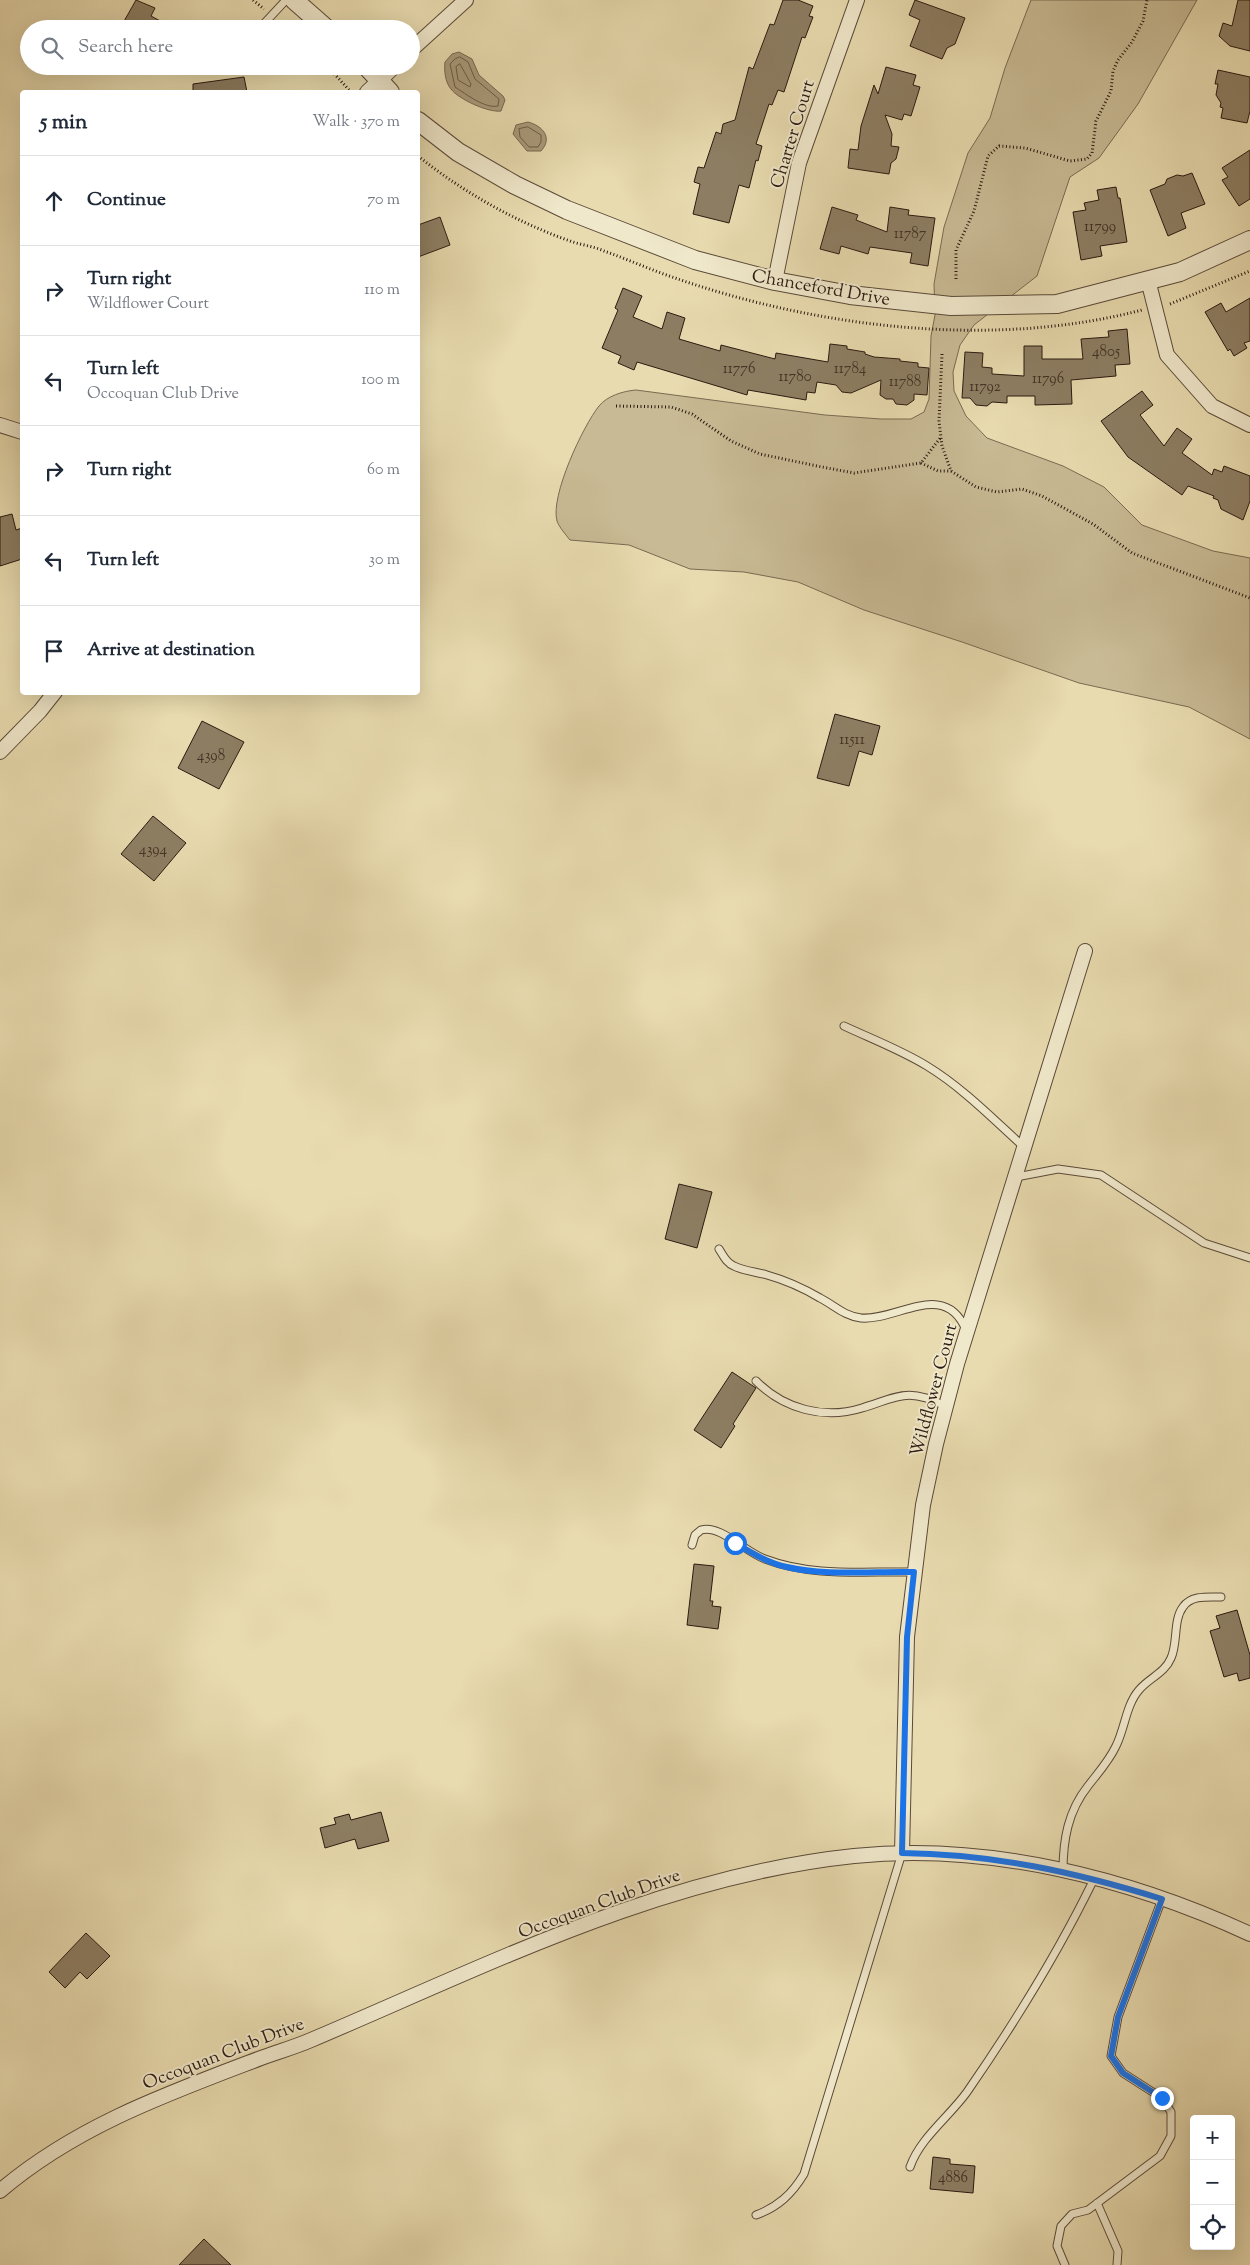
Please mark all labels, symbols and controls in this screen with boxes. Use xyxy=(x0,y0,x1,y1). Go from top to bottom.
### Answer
search box xyxy=(20,20,420,75)
icon: search xyxy=(38,34,66,62)
text: Search here xyxy=(78,34,173,61)
street label: Charter Court xyxy=(765,77,823,192)
text: 5 min xyxy=(40,108,87,138)
text: Walk · 370 m xyxy=(312,111,400,134)
icon: ahead xyxy=(40,187,68,215)
text: Continue xyxy=(87,187,166,214)
text: 70 m xyxy=(367,189,400,212)
house number: 11799 xyxy=(1084,217,1116,238)
house number: 11787 xyxy=(894,224,927,245)
street label: Chanceford Drive xyxy=(749,264,892,314)
text: Turn right xyxy=(87,266,171,293)
icon: right xyxy=(40,277,68,305)
text: 110 m xyxy=(364,279,400,302)
text: Wildflower Court xyxy=(87,293,209,316)
house number: 4805 xyxy=(1092,342,1120,363)
text: Turn left xyxy=(87,356,159,383)
house number: 11776 xyxy=(723,359,755,380)
house number: 11784 xyxy=(834,359,867,380)
icon: left xyxy=(40,367,68,395)
house number: 11780 xyxy=(778,367,812,388)
text: 100 m xyxy=(361,369,400,392)
house number: 11796 xyxy=(1032,369,1064,390)
house number: 11788 xyxy=(889,372,921,393)
house number: 11792 xyxy=(969,377,1001,398)
text: Occoquan Club Drive xyxy=(87,383,239,406)
icon: right xyxy=(40,457,68,485)
text: Turn right xyxy=(87,457,171,484)
text: 60 m xyxy=(367,459,400,482)
icon: left xyxy=(40,547,68,575)
text: Turn left xyxy=(87,547,159,574)
text: 30 m xyxy=(369,549,400,572)
icon: arrive xyxy=(40,637,68,665)
text: Arrive at destination xyxy=(87,637,255,664)
house number: 11511 xyxy=(839,730,865,751)
house number: 4398 xyxy=(197,746,225,767)
house number: 4394 xyxy=(139,840,168,861)
street label: Wildflower Court xyxy=(905,1321,965,1460)
route start xyxy=(724,1532,747,1555)
street label: Occoquan Club Drive xyxy=(515,1863,684,1946)
street label: Occoquan Club Drive xyxy=(139,2012,308,2098)
route end xyxy=(1151,2087,1174,2110)
map controls xyxy=(1190,2115,1235,2250)
button: + xyxy=(1190,2115,1235,2160)
button: − xyxy=(1190,2160,1235,2205)
house number: 4886 xyxy=(938,2168,968,2189)
button: locate xyxy=(1190,2205,1235,2250)

